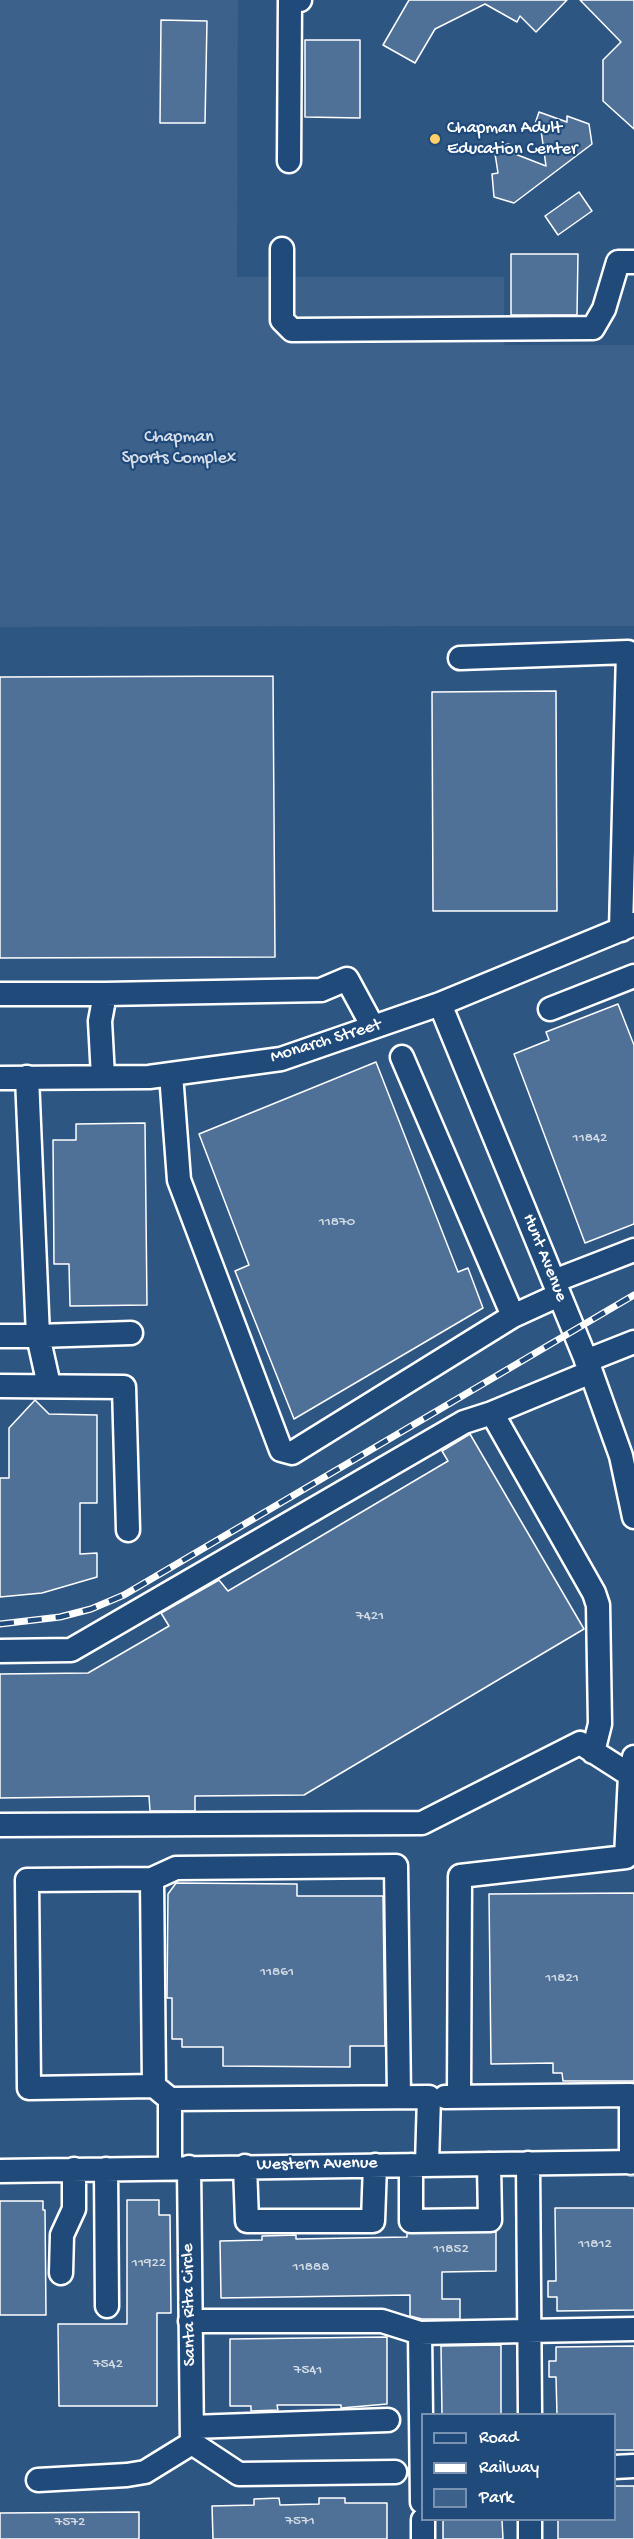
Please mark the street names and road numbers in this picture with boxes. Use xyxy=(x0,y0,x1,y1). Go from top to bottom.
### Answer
street label: Monarch Street xyxy=(268,1015,384,1069)
street label: Hunt Avenue xyxy=(517,1211,571,1305)
street label: Western Avenue xyxy=(256,2153,378,2177)
street label: Santa Rita Circle xyxy=(178,2243,202,2367)

